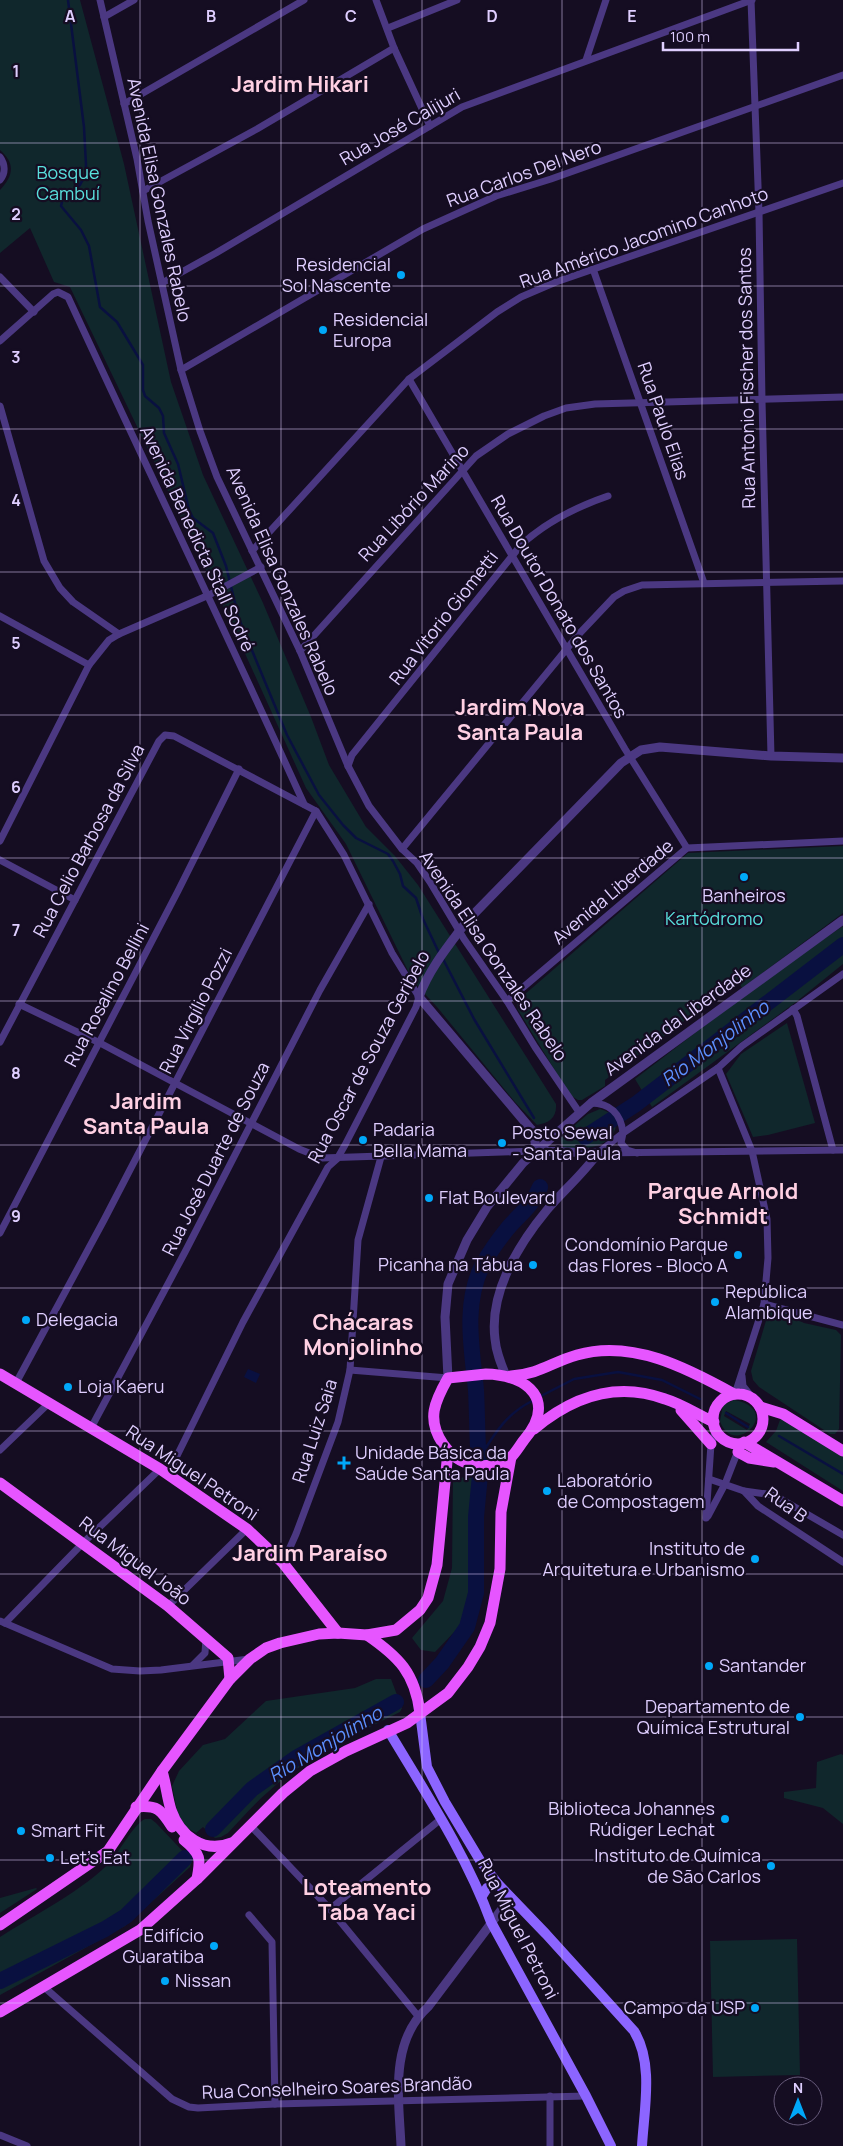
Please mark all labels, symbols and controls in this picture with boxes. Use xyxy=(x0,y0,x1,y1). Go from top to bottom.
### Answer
text: A xyxy=(65,5,76,27)
text: B xyxy=(206,5,216,27)
text: C xyxy=(345,5,357,27)
text: D xyxy=(486,5,498,27)
text: E xyxy=(627,5,637,27)
scale bar xyxy=(663,20,798,52)
text: 100 m xyxy=(670,26,710,47)
text: 1 xyxy=(12,60,20,82)
district label: Jardim Hikari xyxy=(231,69,369,99)
street label: Avenida Elisa Gonzales Rabelo xyxy=(122,76,198,324)
street label: Rua José Calijuri xyxy=(335,82,464,170)
street label: Rua Carlos Del Nero xyxy=(443,134,604,212)
park label: Bosque Cambuí xyxy=(36,160,100,205)
street label: Rua Américo Jacomino Canhoto xyxy=(516,181,771,293)
text: 2 xyxy=(11,203,21,225)
street label: Rua Antonio Fischer dos Santos xyxy=(732,247,760,509)
place label: Residencial Sol Nascente xyxy=(282,252,391,297)
marker: Residencial Sol Nascente xyxy=(395,269,407,281)
place label: Residencial Europa xyxy=(333,307,428,352)
marker: Residencial Europa xyxy=(317,324,329,336)
text: 3 xyxy=(11,346,21,368)
street label: Rua Paulo Elias xyxy=(633,358,695,483)
street label: Avenida Benedicta Stall Sodré xyxy=(135,422,261,655)
street label: Rua Libório Marino xyxy=(353,438,474,566)
street label: Avenida Elisa Gonzales Rabelo xyxy=(221,462,344,699)
text: 4 xyxy=(11,489,21,511)
street label: Rua Doutor Donato dos Santos xyxy=(486,490,634,723)
street label: Rua Vitorio Giometti xyxy=(383,546,503,689)
text: 5 xyxy=(11,632,21,654)
district label: Jardim Nova Santa Paula xyxy=(455,692,585,747)
street label: Rua Celio Barbosa da Silva xyxy=(27,740,149,941)
text: 6 xyxy=(11,776,21,798)
street label: Avenida Liberdade xyxy=(547,833,678,949)
street label: Avenida Elisa Gonzales Rabelo xyxy=(414,846,573,1065)
marker: Banheiros xyxy=(738,871,750,883)
place label: Banheiros xyxy=(702,883,786,907)
park label: Kartódromo xyxy=(665,906,763,930)
text: 7 xyxy=(12,919,20,941)
street label: Rua Rosalino Bellini xyxy=(58,919,154,1071)
street label: Rua Virgílio Pozzi xyxy=(153,943,237,1078)
street label: Rua Oscar de Souza Geribelo xyxy=(302,946,435,1167)
street label: Avenida da Liberdade xyxy=(599,958,756,1081)
water label: Rio Monjolinho xyxy=(656,993,776,1092)
street label: Rua José Duarte de Souza xyxy=(156,1058,275,1260)
text: 8 xyxy=(11,1062,21,1084)
district label: Jardim Santa Paula xyxy=(83,1086,209,1141)
place label: Padaria Bella Mama xyxy=(373,1117,467,1162)
place label: Posto Sewal - Santa Paula xyxy=(512,1120,621,1165)
marker: Padaria Bella Mama xyxy=(357,1134,369,1146)
marker: Posto Sewal - Santa Paula xyxy=(496,1137,508,1149)
district label: Parque Arnold Schmidt xyxy=(648,1176,798,1231)
place label: Flat Boulevard xyxy=(439,1185,555,1209)
marker: Flat Boulevard xyxy=(423,1192,435,1204)
text: 9 xyxy=(11,1205,21,1227)
place label: Condomínio Parque das Flores - Bloco A xyxy=(565,1232,729,1277)
marker: Condomínio Parque das Flores - Bloco A xyxy=(732,1249,744,1261)
place label: Picanha na Tábua xyxy=(378,1252,523,1276)
marker: Picanha na Tábua xyxy=(527,1259,539,1271)
place label: República Alambique xyxy=(725,1279,813,1324)
marker: República Alambique xyxy=(709,1296,721,1308)
place label: Delegacia xyxy=(36,1307,118,1331)
district label: Chácaras Monjolinho xyxy=(303,1307,423,1362)
marker: Delegacia xyxy=(20,1314,32,1326)
place label: Loja Kaeru xyxy=(78,1374,164,1398)
street label: Rua Luiz Saia xyxy=(286,1376,342,1486)
marker: Loja Kaeru xyxy=(62,1381,74,1393)
street label: Rua Miguel Petroni xyxy=(122,1419,264,1525)
place label: Unidade Básica da Saúde Santa Paula xyxy=(355,1440,510,1485)
marker: Unidade Básica da Saúde Santa Paula xyxy=(337,1456,351,1470)
place label: Laboratório de Compostagem xyxy=(557,1468,705,1513)
street label: Rua B xyxy=(761,1481,813,1528)
marker: Laboratório de Compostagem xyxy=(541,1485,553,1497)
street label: Rua Miguel João xyxy=(75,1510,196,1610)
place label: Instituto de Arquitetura e Urbanismo xyxy=(542,1536,745,1581)
district label: Jardim Paraíso xyxy=(232,1538,388,1568)
marker: Instituto de Arquitetura e Urbanismo xyxy=(749,1553,761,1565)
place label: Santander xyxy=(719,1653,807,1677)
marker: Santander xyxy=(703,1660,715,1672)
place label: Departamento de Química Estrutural xyxy=(637,1694,790,1739)
water label: Rio Monjolinho xyxy=(263,1699,388,1788)
marker: Departamento de Química Estrutural xyxy=(794,1711,806,1723)
place label: Biblioteca Johannes Rúdiger Lechat xyxy=(548,1796,715,1841)
marker: Biblioteca Johannes Rúdiger Lechat xyxy=(719,1813,731,1825)
place label: Smart Fit xyxy=(31,1818,105,1842)
marker: Smart Fit xyxy=(15,1825,27,1837)
place label: Instituto de Química de São Carlos xyxy=(594,1843,761,1888)
place label: Let's Eat xyxy=(60,1845,130,1869)
marker: Let's Eat xyxy=(44,1852,56,1864)
street label: Rua Miguel Petroni xyxy=(473,1854,565,2003)
marker: Instituto de Química de São Carlos xyxy=(765,1860,777,1872)
district label: Loteamento Taba Yaci xyxy=(303,1872,431,1927)
place label: Edifício Guaratiba xyxy=(122,1923,204,1968)
marker: Edifício Guaratiba xyxy=(208,1940,220,1952)
place label: Nissan xyxy=(175,1968,231,1992)
marker: Nissan xyxy=(159,1975,171,1987)
place label: Campo da USP xyxy=(624,1995,745,2019)
marker: Campo da USP xyxy=(749,2002,761,2014)
street label: Rua Conselheiro Soares Brandão xyxy=(201,2070,473,2104)
north arrow xyxy=(773,2076,823,2126)
text: N xyxy=(793,2078,803,2097)

